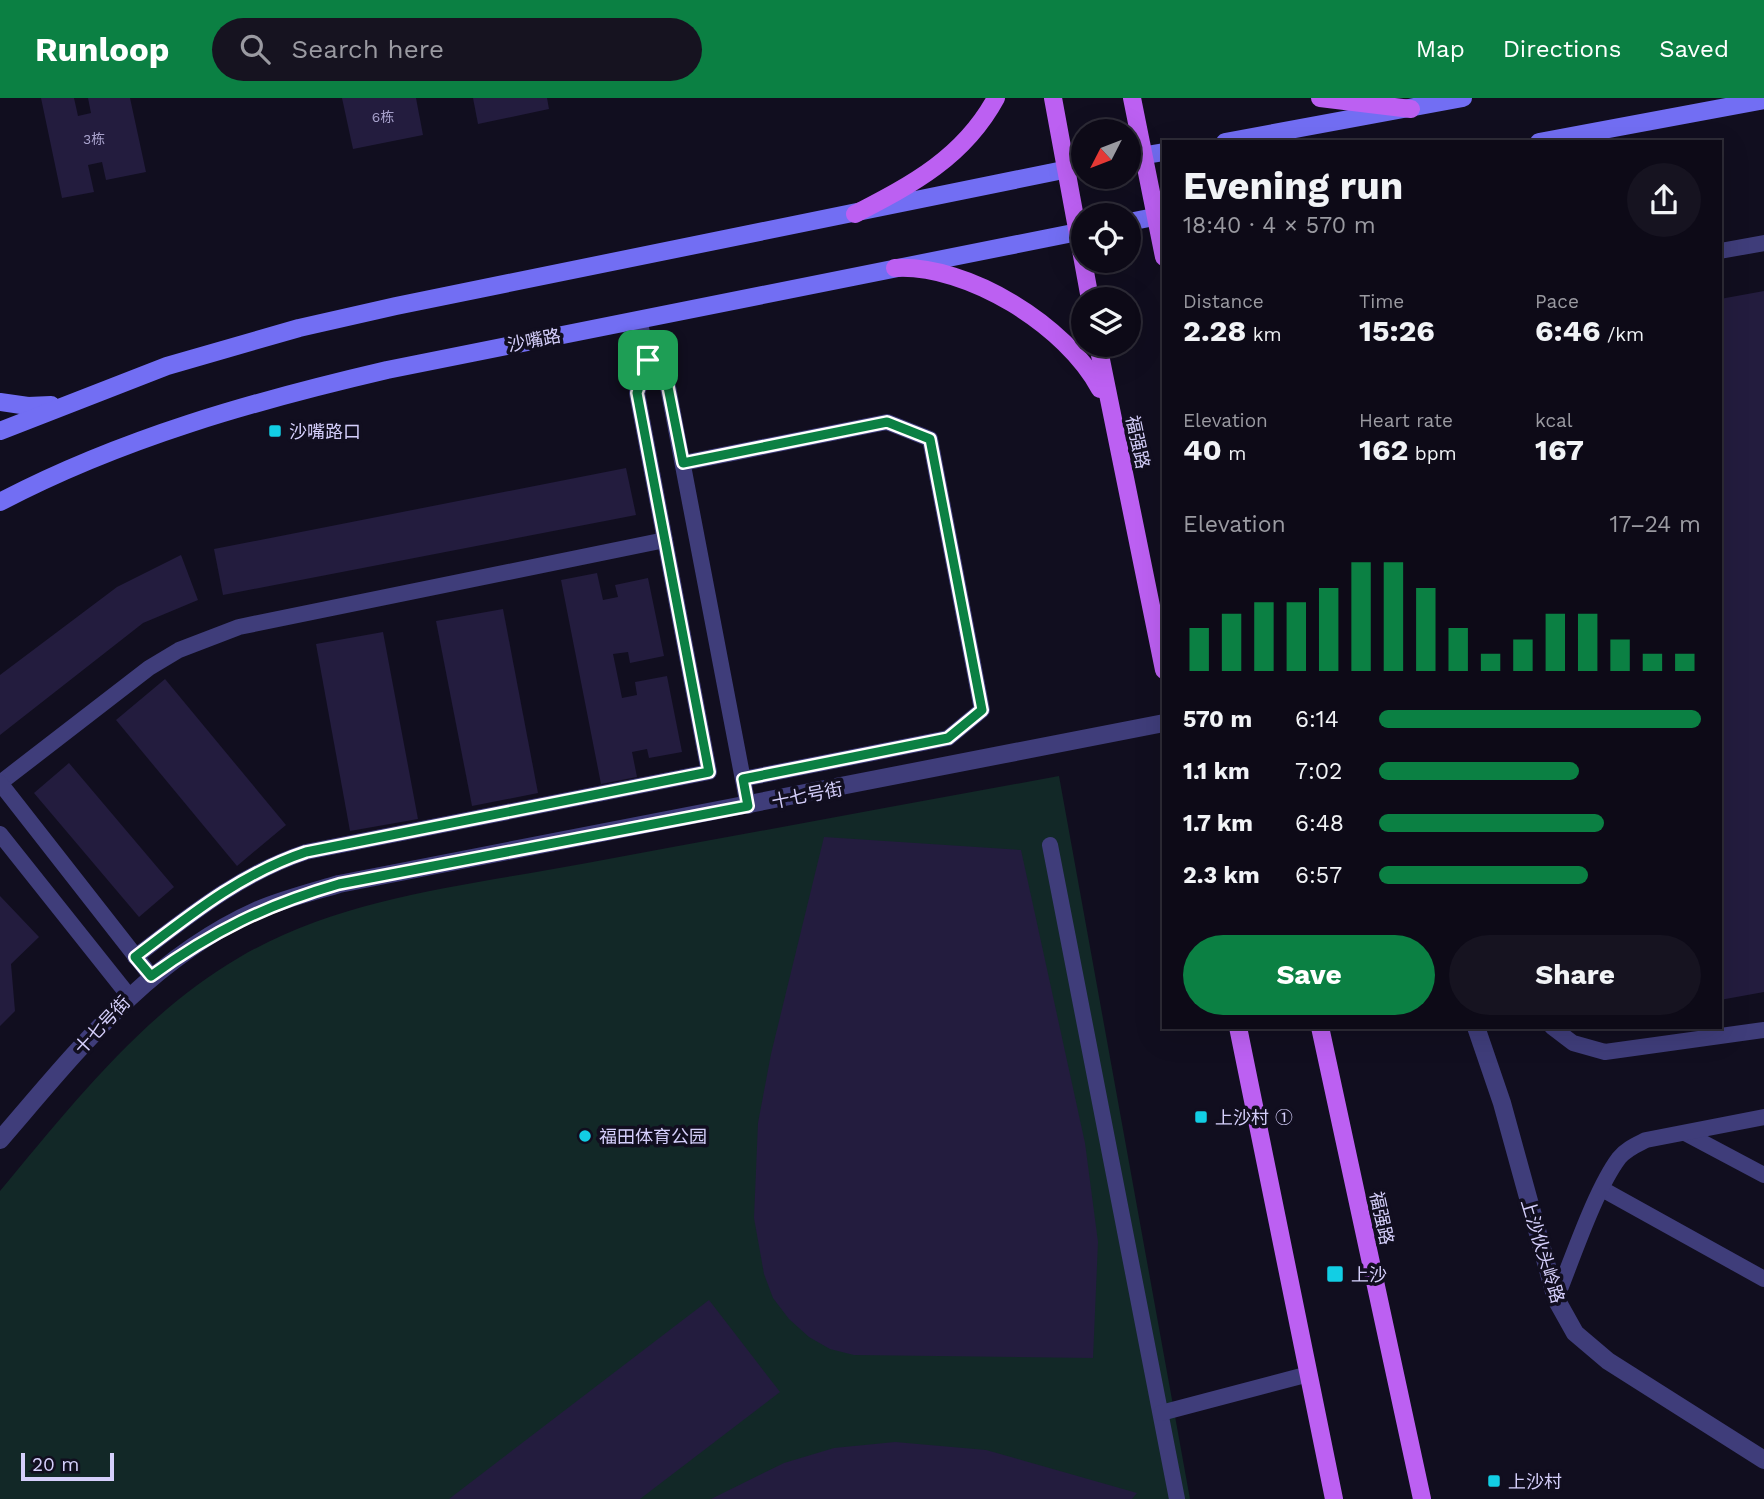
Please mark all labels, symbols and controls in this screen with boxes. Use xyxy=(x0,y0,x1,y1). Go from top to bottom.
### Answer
search box xyxy=(212,18,702,81)
text: Runloop xyxy=(35,30,170,69)
icon: search xyxy=(236,30,274,68)
text: Search here xyxy=(292,34,444,64)
text: Map xyxy=(1416,35,1465,63)
text: Directions xyxy=(1503,35,1621,63)
text: Saved xyxy=(1659,35,1729,63)
house number: 6栋 xyxy=(372,109,394,125)
north arrow xyxy=(1071,119,1141,189)
map controls xyxy=(1071,119,1141,357)
house number: 3栋 xyxy=(83,131,105,147)
button: share xyxy=(1627,163,1701,237)
text: Evening run xyxy=(1183,164,1403,208)
button: locate xyxy=(1071,203,1141,273)
text: 18:40 · 4 × 570 m xyxy=(1183,212,1376,239)
button: layers xyxy=(1071,287,1141,357)
text: Distance xyxy=(1183,290,1264,313)
text: Time xyxy=(1359,290,1404,313)
text: Pace xyxy=(1535,290,1579,313)
text: 2.28 xyxy=(1183,313,1246,348)
text: 15:26 xyxy=(1359,313,1435,348)
text: 6:46 xyxy=(1535,313,1600,348)
text: km xyxy=(1246,323,1282,346)
text: /km xyxy=(1600,323,1644,346)
street label: 沙嘴路 xyxy=(505,325,563,355)
pin xyxy=(618,330,678,390)
icon: arrive xyxy=(629,341,667,379)
text: Elevation xyxy=(1183,409,1268,432)
text: Heart rate xyxy=(1359,409,1453,432)
text: kcal xyxy=(1535,409,1573,432)
street label: 福强路 xyxy=(1122,413,1154,471)
place label: 沙嘴路口 xyxy=(289,421,361,442)
marker: 沙嘴路口 xyxy=(267,423,283,439)
text: 40 xyxy=(1183,432,1222,467)
text: 162 xyxy=(1359,432,1408,467)
text: 167 xyxy=(1535,432,1584,467)
text: m xyxy=(1222,442,1246,465)
text: bpm xyxy=(1408,442,1457,465)
text: Elevation xyxy=(1183,511,1286,538)
text: 17–24 m xyxy=(1609,511,1701,538)
text: 570 m xyxy=(1183,706,1252,733)
text: 6:14 xyxy=(1295,706,1339,733)
text: 1.1 km xyxy=(1183,758,1250,785)
text: 7:02 xyxy=(1295,758,1342,785)
street label: 十七号街 xyxy=(770,778,844,812)
text: 1.7 km xyxy=(1183,810,1253,837)
text: 6:48 xyxy=(1295,810,1344,837)
text: 2.3 km xyxy=(1183,862,1260,889)
text: 6:57 xyxy=(1295,862,1342,889)
button: Save xyxy=(1183,935,1435,1015)
button: Share xyxy=(1449,935,1701,1015)
street label: 十七号街 xyxy=(70,992,134,1058)
place label: 上沙村 ① xyxy=(1215,1107,1293,1128)
marker: 上沙村 ① xyxy=(1193,1109,1209,1125)
place label: 福田体育公园 xyxy=(599,1126,707,1147)
marker: 福田体育公园 xyxy=(577,1128,593,1144)
street label: 福强路 xyxy=(1366,1189,1398,1247)
street label: 上沙伙头岭路 xyxy=(1517,1196,1569,1306)
marker: 上沙 xyxy=(1325,1264,1345,1284)
place label: 上沙 xyxy=(1351,1264,1387,1285)
scale bar xyxy=(21,1450,114,1482)
text: 20 m xyxy=(32,1453,79,1476)
place label: 上沙村 xyxy=(1508,1471,1562,1492)
marker: 上沙村 xyxy=(1486,1473,1502,1489)

